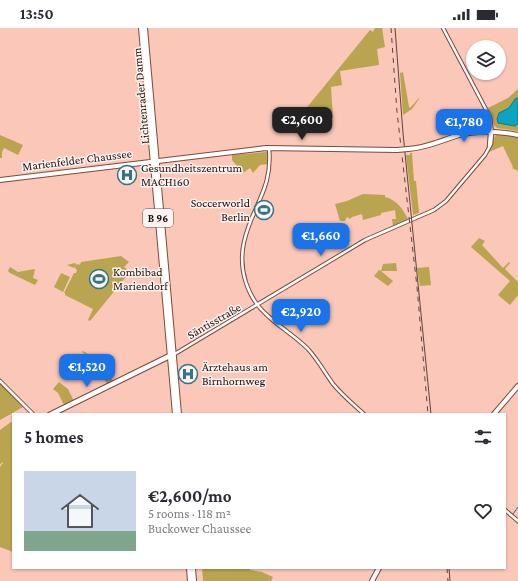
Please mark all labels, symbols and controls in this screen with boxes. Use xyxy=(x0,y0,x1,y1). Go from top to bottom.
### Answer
text: 13:50 xyxy=(20,6,54,22)
map controls xyxy=(466,40,506,80)
button: layers xyxy=(466,40,506,80)
street label: Lichtenrader Damm xyxy=(130,47,152,145)
pin: €2,600 xyxy=(269,107,335,141)
pin: €1,780 xyxy=(431,109,497,143)
text: €2,600 xyxy=(281,112,323,127)
text: €1,780 xyxy=(445,114,483,129)
street label: Marienfelder Chaussee xyxy=(22,146,132,174)
place label: Gesundheitszentrum MACH160 xyxy=(141,161,243,189)
hospital icon: Gesundheitszentrum MACH160 xyxy=(116,164,138,186)
place label: Soccerworld Berlin xyxy=(191,196,251,224)
sports icon: Soccerworld Berlin xyxy=(253,199,275,221)
road number: B 96 xyxy=(143,209,173,227)
pin: €1,660 xyxy=(288,223,354,257)
text: €1,660 xyxy=(301,228,341,243)
place label: Kombibad Mariendorf xyxy=(113,265,169,293)
sports icon: Kombibad Mariendorf xyxy=(88,268,110,290)
pin: €2,920 xyxy=(268,299,334,333)
street label: Säntisstraße xyxy=(185,300,243,342)
text: €2,920 xyxy=(281,304,321,319)
pin: €1,520 xyxy=(54,354,120,388)
text: €1,520 xyxy=(68,359,106,374)
place label: Ärztehaus am Birnhornweg xyxy=(202,360,268,388)
hospital icon: Ärztehaus am Birnhornweg xyxy=(177,363,199,385)
icon: filters xyxy=(472,426,494,448)
text: 5 homes xyxy=(24,428,83,447)
icon: home xyxy=(56,487,104,535)
text: €2,600/mo xyxy=(148,487,232,506)
icon: heart xyxy=(472,500,494,522)
text: 5 rooms · 118 m² xyxy=(148,506,231,521)
text: Buckower Chaussee xyxy=(148,521,251,536)

